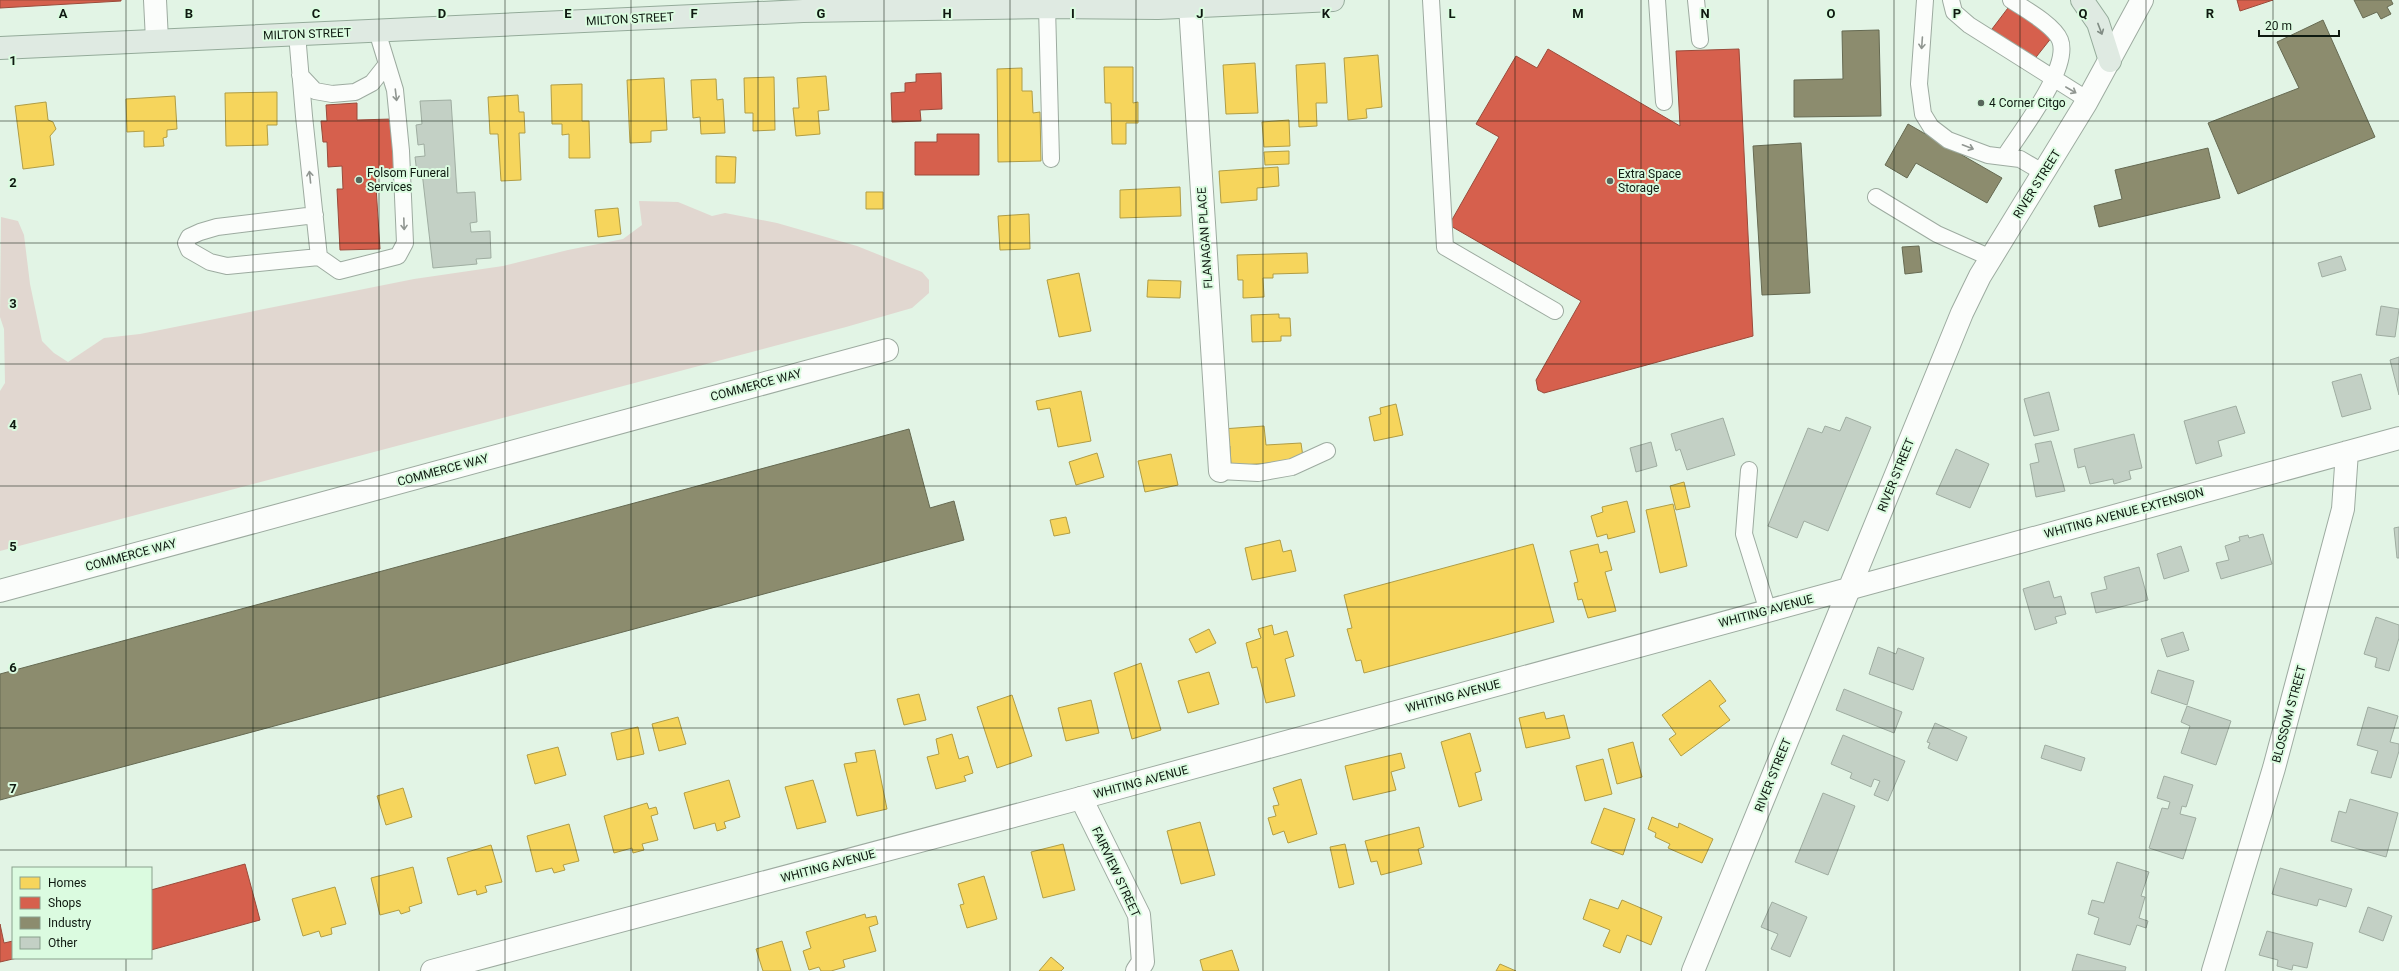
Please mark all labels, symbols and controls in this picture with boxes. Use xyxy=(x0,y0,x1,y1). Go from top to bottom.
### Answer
text: A xyxy=(59,6,68,21)
text: B xyxy=(185,6,193,21)
text: C xyxy=(312,6,321,21)
text: D xyxy=(438,6,446,21)
text: E xyxy=(564,6,572,21)
text: F xyxy=(690,6,698,21)
text: G xyxy=(817,6,826,21)
text: H xyxy=(942,6,952,21)
text: I xyxy=(1071,6,1075,21)
text: J xyxy=(1196,6,1204,21)
text: K xyxy=(1322,6,1331,21)
text: L xyxy=(1448,6,1456,21)
text: M xyxy=(1572,6,1584,21)
text: N xyxy=(1700,6,1710,21)
text: O xyxy=(1827,6,1836,21)
text: P xyxy=(1953,6,1961,21)
text: Q xyxy=(2079,6,2088,21)
text: R xyxy=(2206,6,2215,21)
street label: MILTON STREET xyxy=(586,10,674,28)
scale bar xyxy=(2259,12,2339,38)
text: 20 m xyxy=(2265,19,2292,33)
one-way arrow xyxy=(2096,22,2104,34)
street label: MILTON STREET xyxy=(263,25,351,43)
one-way arrow xyxy=(1919,36,1926,49)
text: 1 xyxy=(9,53,17,68)
one-way arrow xyxy=(2065,87,2077,95)
one-way arrow xyxy=(392,88,400,101)
place label: 4 Corner Citgo xyxy=(1989,96,2066,110)
marker: 4 Corner Citgo xyxy=(1976,98,1986,108)
one-way arrow xyxy=(1962,144,1974,152)
street label: RIVER STREET xyxy=(2010,147,2064,221)
place label: Folsom Funeral Services xyxy=(367,166,449,194)
place label: Extra Space Storage xyxy=(1618,167,1681,195)
one-way arrow xyxy=(307,171,314,184)
text: 2 xyxy=(9,175,17,190)
marker: Folsom Funeral Services xyxy=(354,175,364,185)
marker: Extra Space Storage xyxy=(1605,176,1615,186)
street label: FLANAGAN PLACE xyxy=(1194,187,1216,289)
one-way arrow xyxy=(400,218,408,231)
text: 3 xyxy=(9,296,17,311)
street label: COMMERCE WAY xyxy=(709,366,804,404)
text: 4 xyxy=(9,417,17,432)
street label: RIVER STREET xyxy=(1875,436,1917,514)
street label: COMMERCE WAY xyxy=(396,451,491,489)
street label: WHITING AVENUE EXTENSION xyxy=(2043,485,2205,541)
street label: COMMERCE WAY xyxy=(84,536,179,574)
text: 5 xyxy=(9,539,17,554)
street label: WHITING AVENUE xyxy=(1717,592,1815,630)
text: 6 xyxy=(9,660,17,675)
street label: BLOSSOM STREET xyxy=(2269,664,2309,764)
street label: WHITING AVENUE xyxy=(1404,677,1502,715)
street label: RIVER STREET xyxy=(1752,736,1794,814)
street label: WHITING AVENUE xyxy=(1092,763,1190,801)
text: 7 xyxy=(9,781,17,796)
street label: FAIRVIEW STREET xyxy=(1089,825,1143,919)
street label: WHITING AVENUE xyxy=(779,847,877,885)
legend xyxy=(12,867,152,959)
text: Homes xyxy=(48,876,86,890)
text: Shops xyxy=(48,896,82,910)
text: Industry xyxy=(48,916,92,930)
text: Other xyxy=(48,936,77,950)

